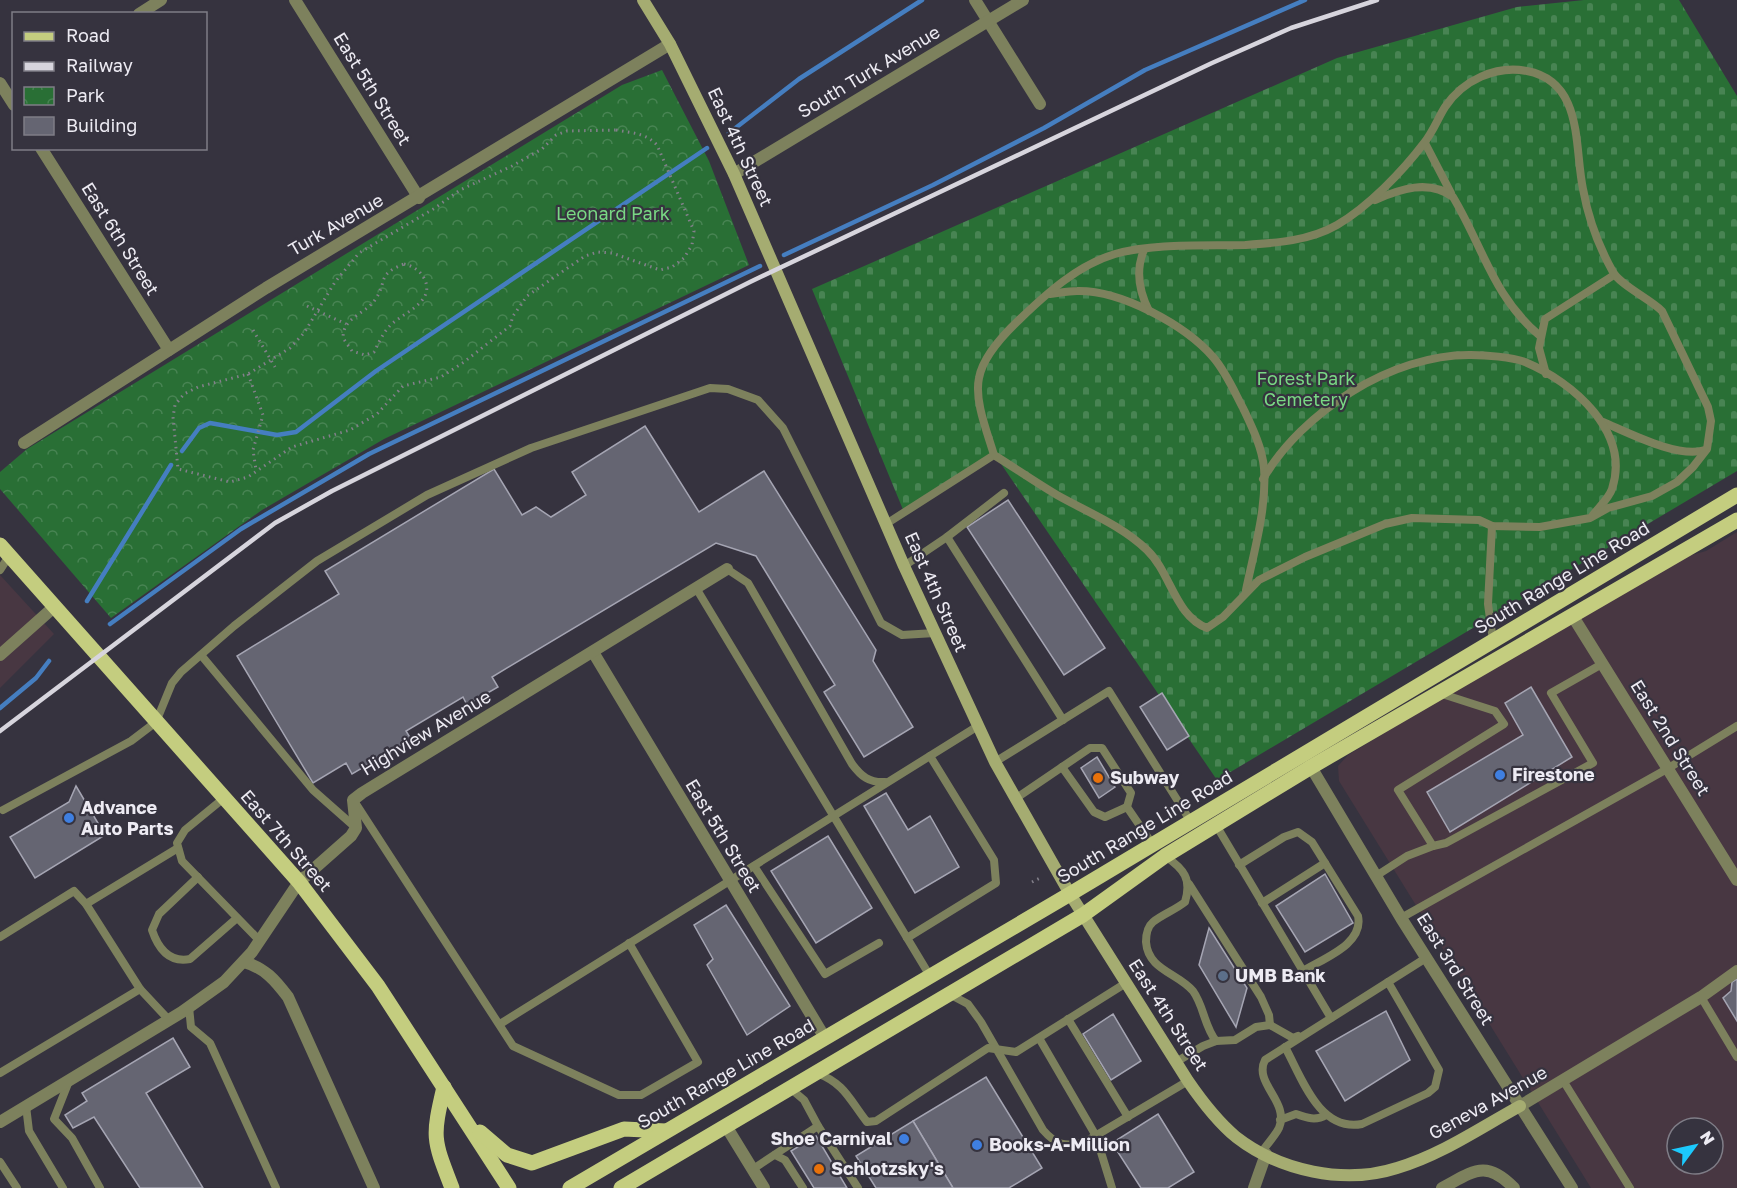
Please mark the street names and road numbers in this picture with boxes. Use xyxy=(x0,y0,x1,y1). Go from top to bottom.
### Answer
street label: South Turk Avenue xyxy=(794,20,943,122)
street label: East 5th Street xyxy=(329,28,416,149)
street label: East 4th Street xyxy=(704,83,778,210)
street label: East 6th Street xyxy=(77,178,164,299)
street label: Turk Avenue xyxy=(284,188,387,260)
street label: South Range Line Road xyxy=(1470,516,1653,638)
street label: East 4th Street xyxy=(901,528,973,655)
street label: East 2nd Street xyxy=(1626,675,1715,800)
street label: Highview Avenue xyxy=(356,685,495,780)
street label: South Range Line Road xyxy=(1053,765,1236,887)
street label: East 5th Street xyxy=(681,775,766,896)
street label: East 7th Street xyxy=(237,785,337,896)
street label: East 3rd Street xyxy=(1412,908,1499,1029)
street label: East 4th Street xyxy=(1124,954,1213,1075)
street label: South Range Line Road xyxy=(633,1013,818,1133)
street label: Geneva Avenue xyxy=(1424,1060,1551,1144)

